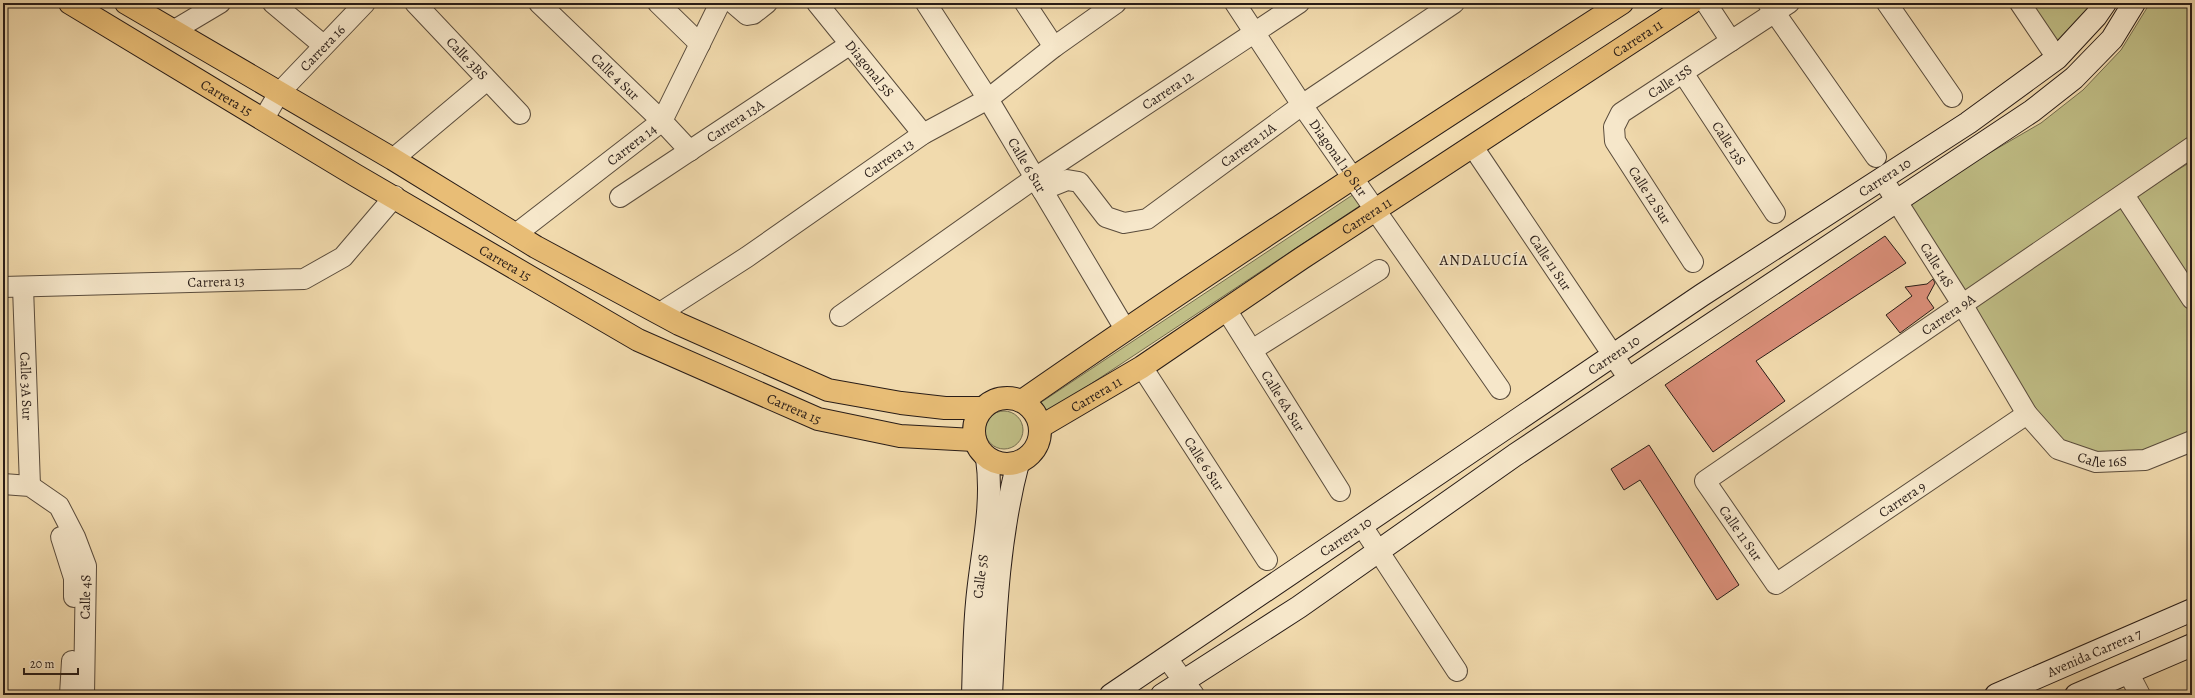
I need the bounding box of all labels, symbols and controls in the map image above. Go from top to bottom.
street label: Carrera 11 [1609,15,1667,62]
street label: Carrera 16 [296,21,350,76]
street label: Calle 3BS [442,33,492,84]
street label: Diagonal 5S [841,36,898,101]
street label: Calle 4 Sur [587,49,644,105]
street label: Calle 15S [1644,60,1696,103]
street label: Carrera 12 [1138,66,1198,115]
street label: Carrera 15 [197,75,256,121]
street label: Carrera 13A [703,95,768,147]
street label: Diagonal 10 Sur [1305,115,1372,201]
street label: Carrera 11A [1217,118,1281,172]
street label: Calle 13S [1707,118,1750,169]
street label: Carrera 14 [603,120,660,170]
street label: Carrera 13 [860,134,918,183]
street label: Calle 6 Sur [1003,134,1051,197]
street label: Carrera 10 [1855,153,1915,201]
street label: Calle 12 Sur [1624,163,1676,229]
street label: Carrera 11 [1338,193,1396,240]
street label: Calle 11 Sur [1524,231,1576,295]
street label: Calle 14S [1915,239,1958,291]
street label: Carrera 15 [476,240,535,286]
district label: ANDALUCÍA [1439,250,1528,270]
street label: Carrera 13 [187,272,245,292]
street label: Carrera 9A [1918,289,1980,340]
street label: Carrera 10 [1584,331,1644,380]
street label: Calle 3A Sur [15,351,37,421]
street label: Calle 6A Sur [1257,367,1310,436]
street label: Carrera 11 [1067,372,1126,417]
street label: Carrera 15 [764,389,824,429]
street label: Calle 6 Sur [1180,433,1229,495]
street label: Calle 16S [2075,447,2127,472]
street label: Carrera 9 [1875,477,1930,522]
street label: Calle 11 Sur [1714,502,1767,565]
street label: Carrera 10 [1316,512,1375,561]
street label: Calle 5S [968,553,993,600]
street label: Calle 4S [76,574,95,620]
street label: Avenida Carrera 7 [2043,624,2145,682]
scale bar [24,650,78,676]
text: 20 m [30,656,54,672]

